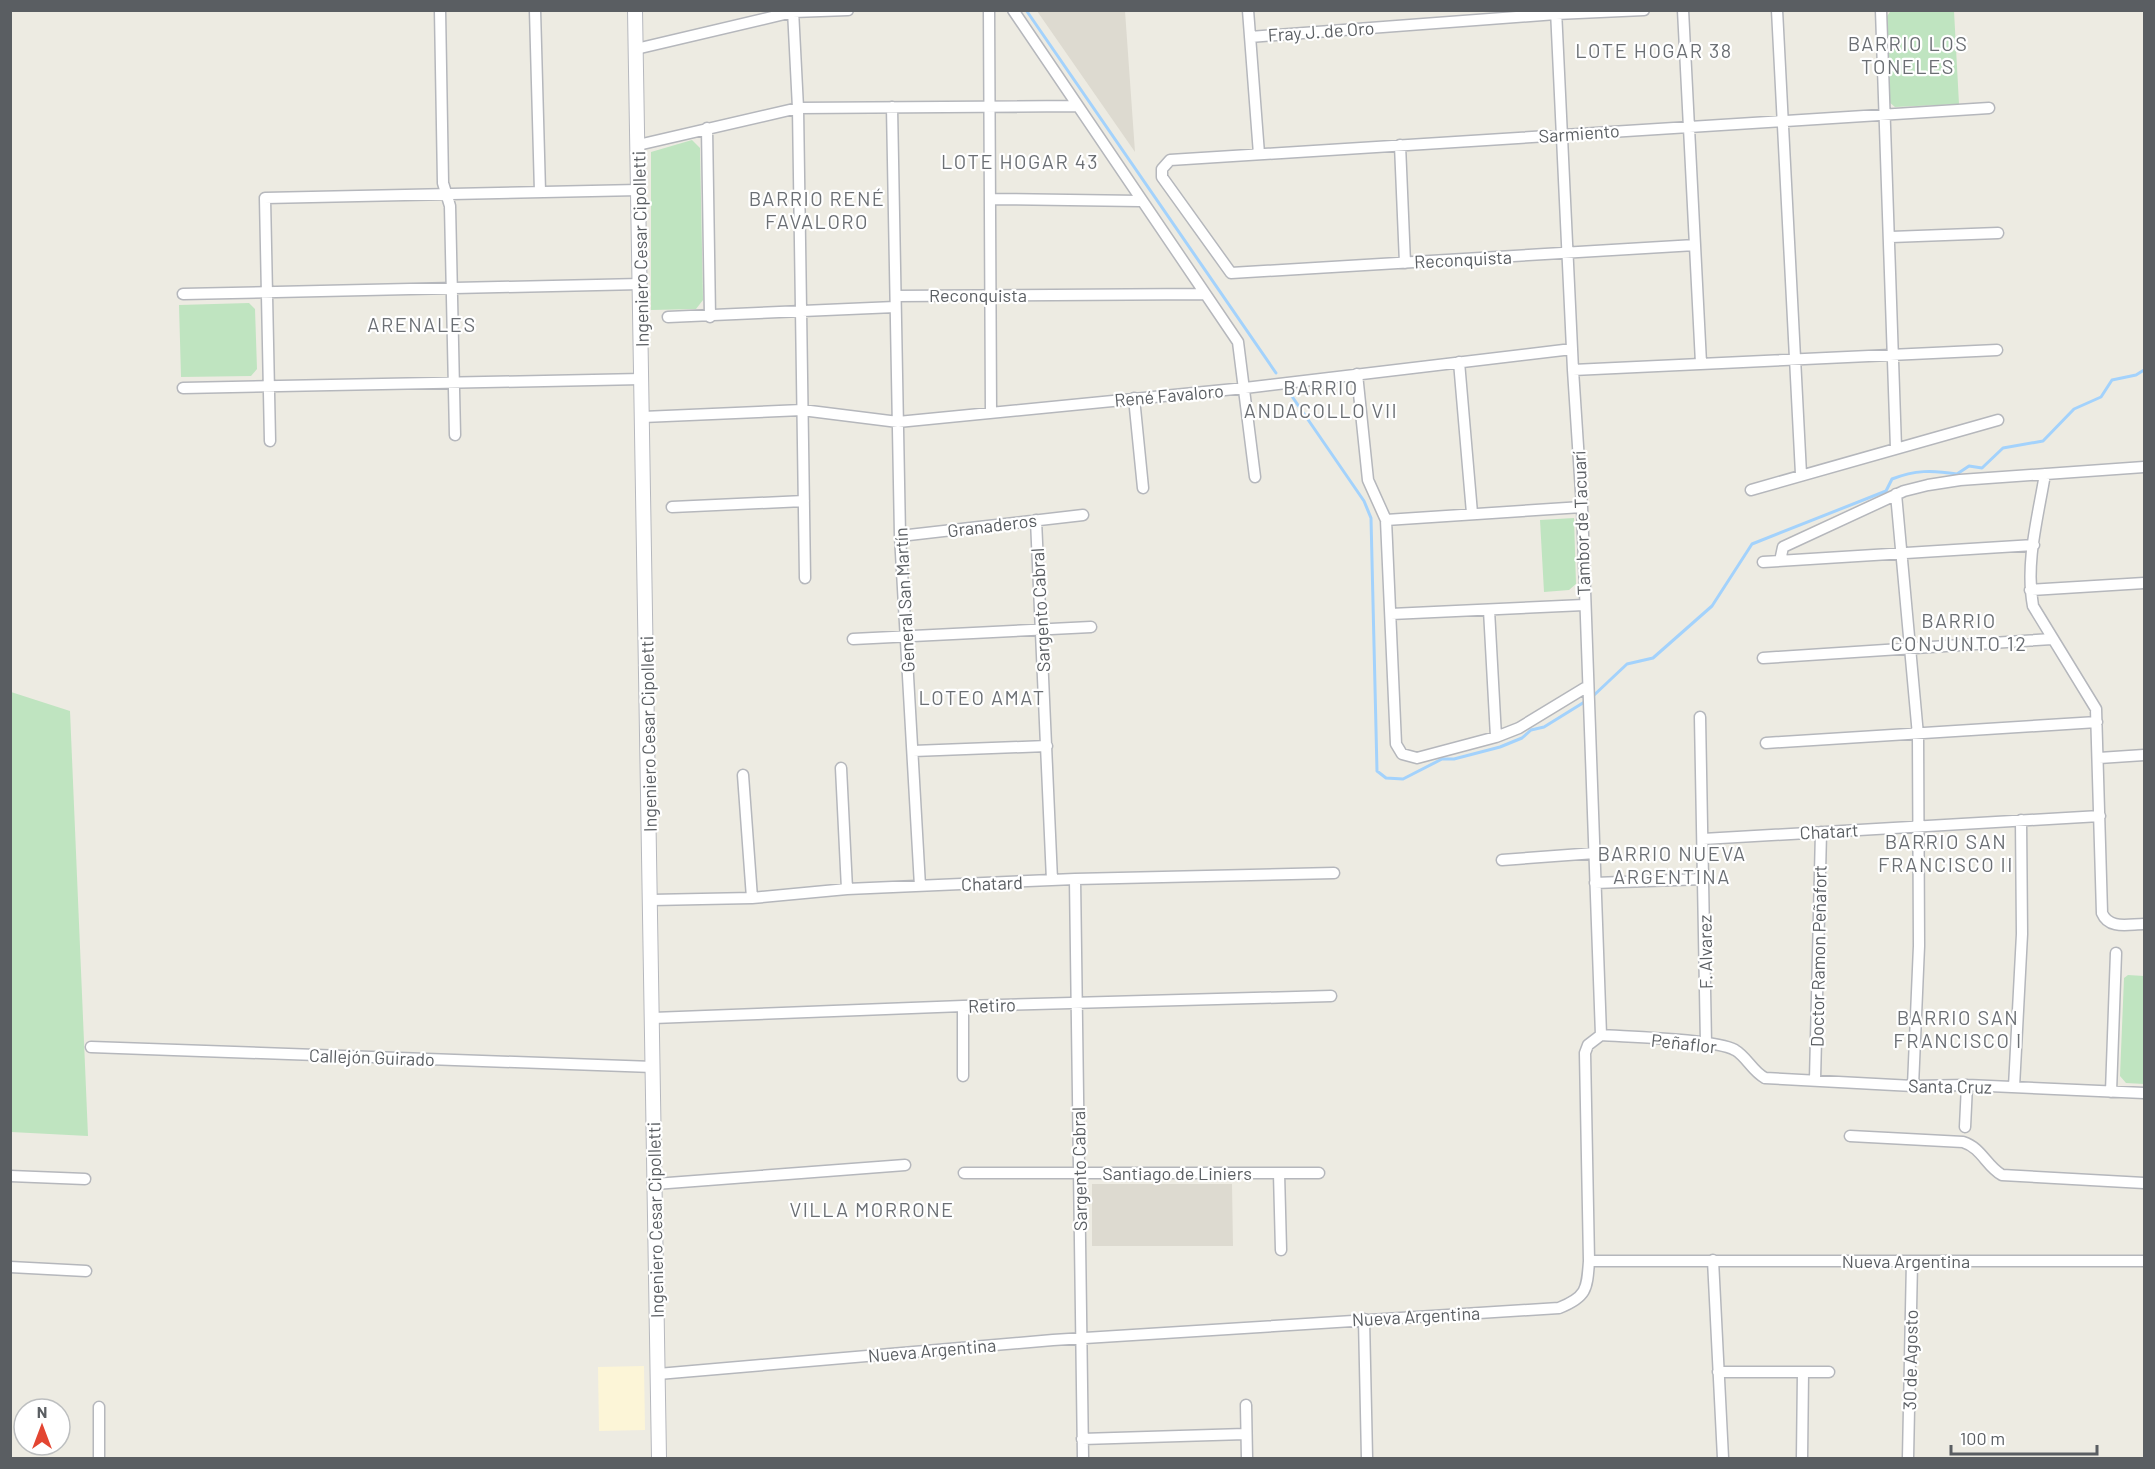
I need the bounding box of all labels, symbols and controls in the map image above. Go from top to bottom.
street label: Fray J. de Oro [1267,16,1375,46]
district label: BARRIO LOS TONELES [1848,31,1968,78]
district label: LOTE HOGAR 38 [1575,38,1733,62]
street label: Sarmiento [1538,119,1620,147]
district label: LOTE HOGAR 43 [941,149,1099,173]
street label: Ingeniero Cesar Cipolletti [627,151,653,347]
district label: BARRIO RENÉ FAVALORO [749,186,885,233]
street label: Reconquista [1414,245,1512,273]
street label: Reconquista [929,284,1027,306]
district label: ARENALES [367,312,477,336]
district label: BARRIO ANDACOLLO VII [1244,375,1398,422]
street label: René Favaloro [1113,379,1225,411]
street label: Tambor de Tacuarí [1567,450,1595,596]
street label: Granaderos [946,509,1038,541]
street label: General San Martín [889,527,919,673]
street label: Sargento Cabral [1026,547,1054,673]
district label: BARRIO CONJUNTO 12 [1890,608,2028,655]
street label: Ingeniero Cesar Cipolletti [635,636,661,832]
district label: LOTEO AMAT [918,685,1046,709]
street label: Chatart [1799,818,1859,844]
district label: BARRIO SAN FRANCISCO II [1878,829,2014,876]
district label: BARRIO NUEVA ARGENTINA [1597,841,1747,888]
street label: Doctor Ramon Peñafort [1805,865,1831,1047]
street label: Chatard [961,871,1023,895]
street label: F. Alvarez [1693,915,1717,989]
street label: Retiro [968,993,1016,1017]
district label: BARRIO SAN FRANCISCO I [1893,1005,2023,1052]
street label: Peñaflor [1650,1029,1718,1057]
street label: Callejón Guirado [309,1044,435,1070]
street label: Santa Cruz [1908,1074,1992,1098]
street label: Sargento Cabral [1067,1107,1091,1231]
street label: Ingeniero Cesar Cipolletti [642,1122,668,1318]
street label: Santiago de Liniers [1102,1162,1252,1184]
district label: VILLA MORRONE [789,1197,955,1221]
street label: Nueva Argentina [1842,1250,1970,1272]
street label: Nueva Argentina [1351,1302,1481,1330]
street label: 30 de Agosto [1898,1309,1922,1411]
street label: Nueva Argentina [867,1333,997,1367]
north arrow [12,1397,72,1457]
text: N [37,1402,47,1421]
scale bar [1951,1418,2096,1456]
text: 100 m [1960,1427,2005,1449]

